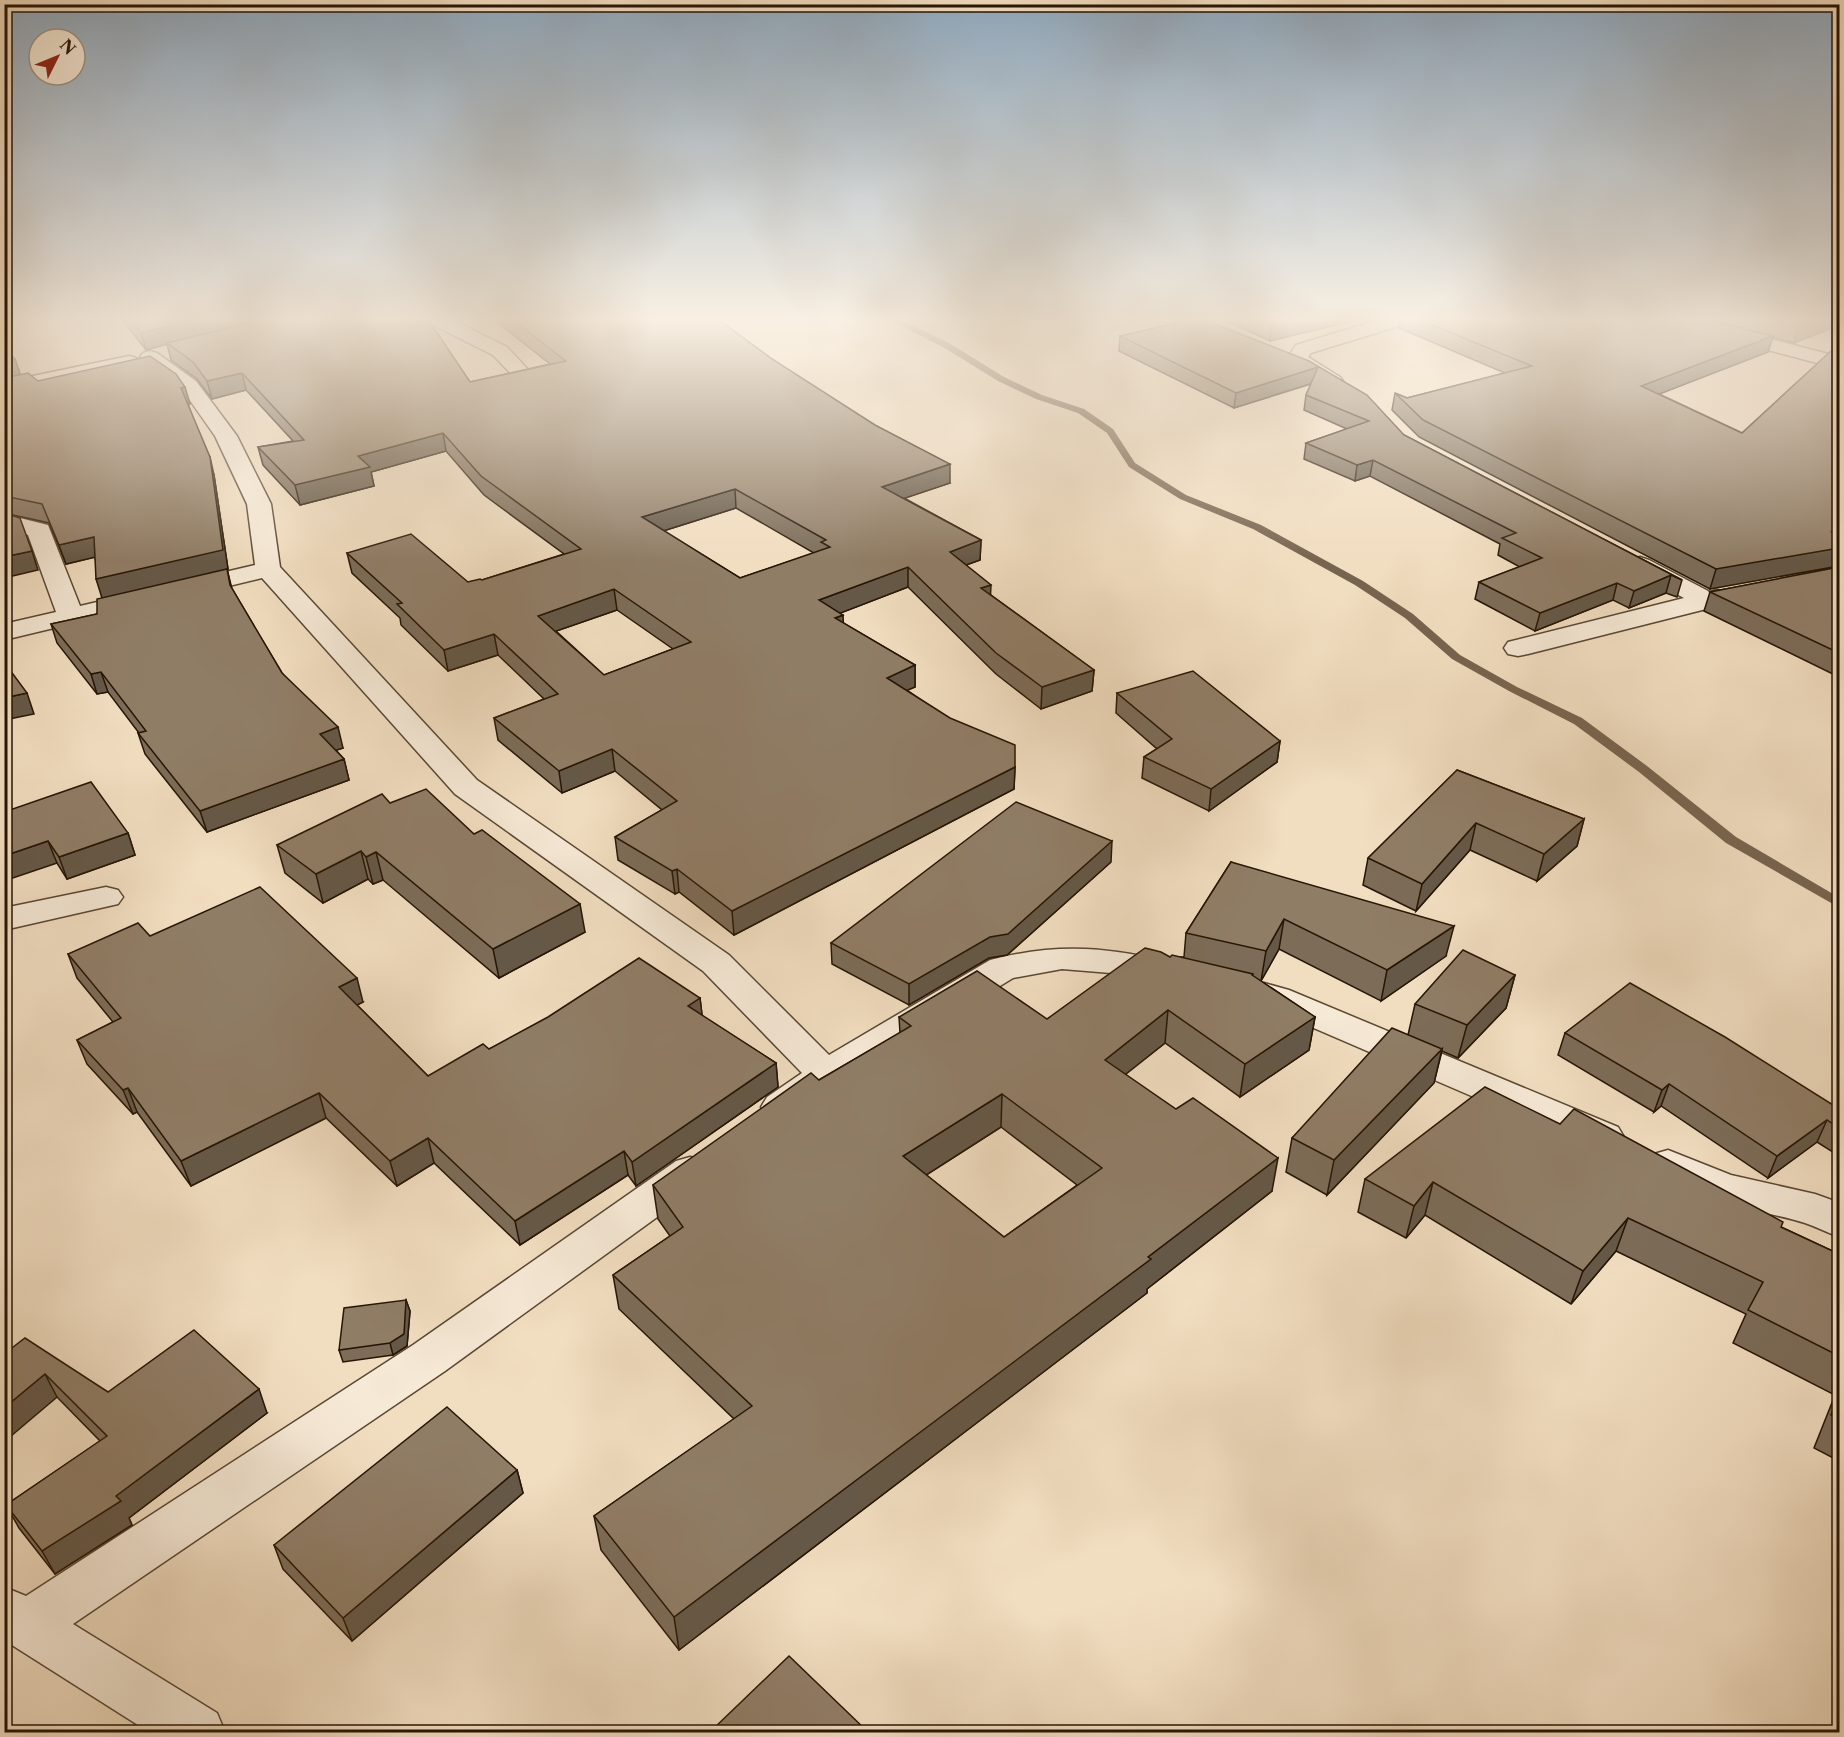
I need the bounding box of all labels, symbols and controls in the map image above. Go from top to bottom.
north arrow [27,27,87,87]
text: N [56,35,80,59]

